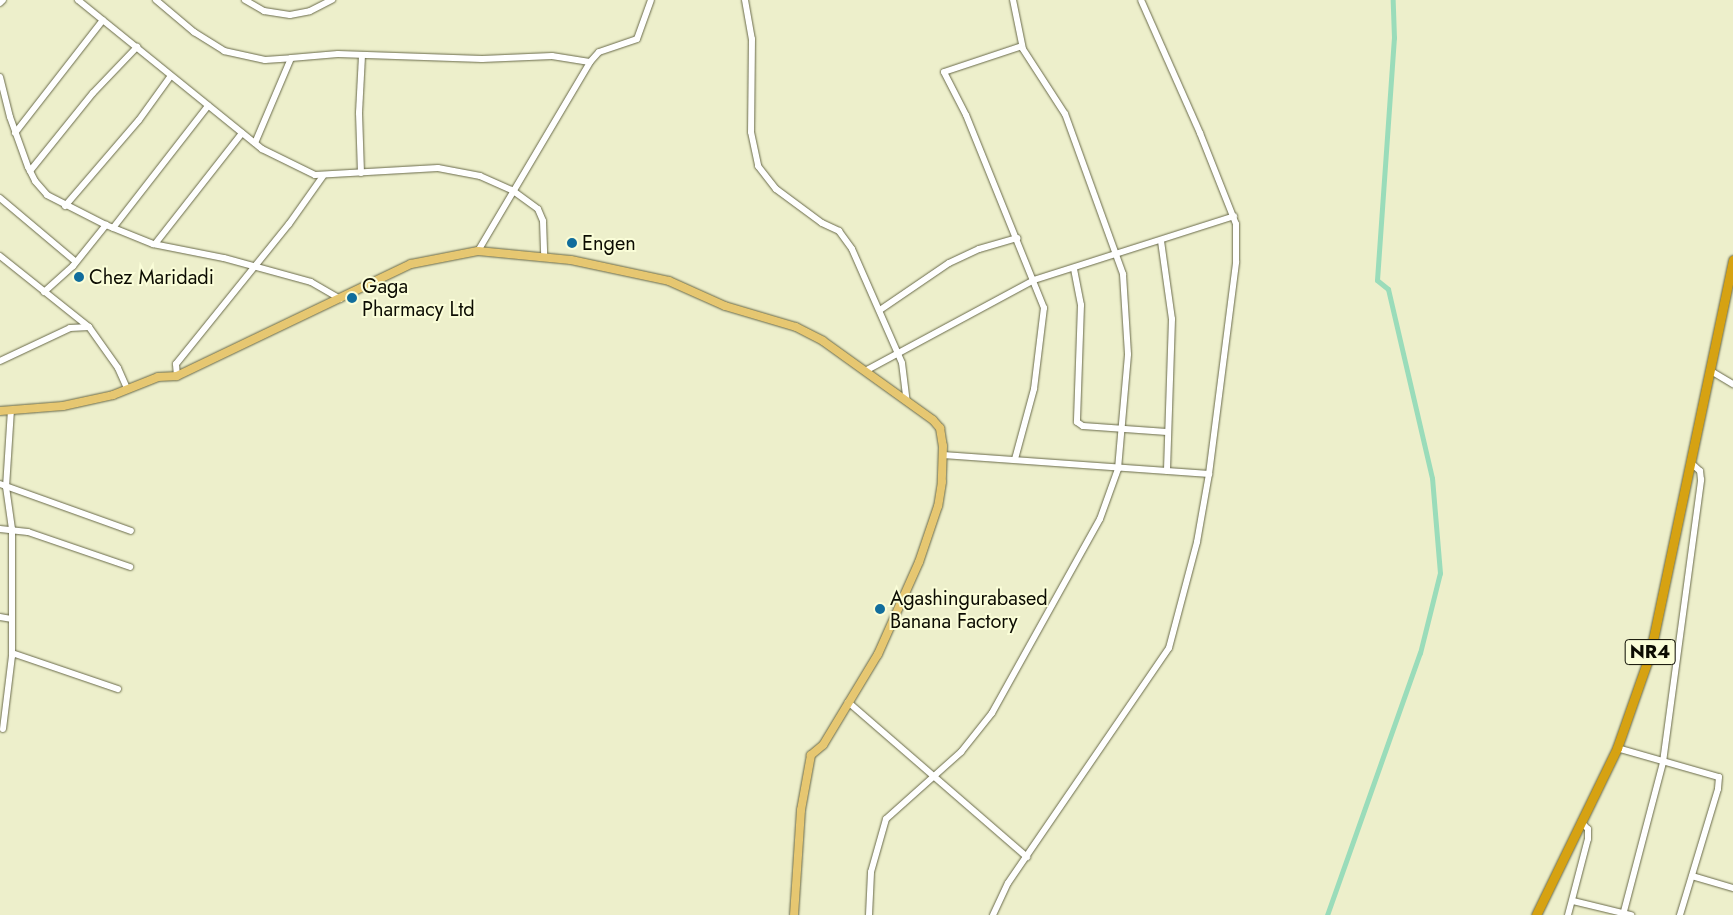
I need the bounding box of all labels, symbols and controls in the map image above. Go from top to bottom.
place label: Engen [582,231,636,255]
marker: Engen [566,237,578,249]
place label: Chez Maridadi [89,265,214,289]
marker: Chez Maridadi [73,271,85,283]
place label: Gaga Pharmacy Ltd [362,274,475,321]
marker: Gaga Pharmacy Ltd [346,292,358,304]
place label: Agashingurabased Banana Factory [890,586,1048,633]
marker: Agashingurabased Banana Factory [874,603,886,615]
road number: NR4 [1624,636,1676,669]

